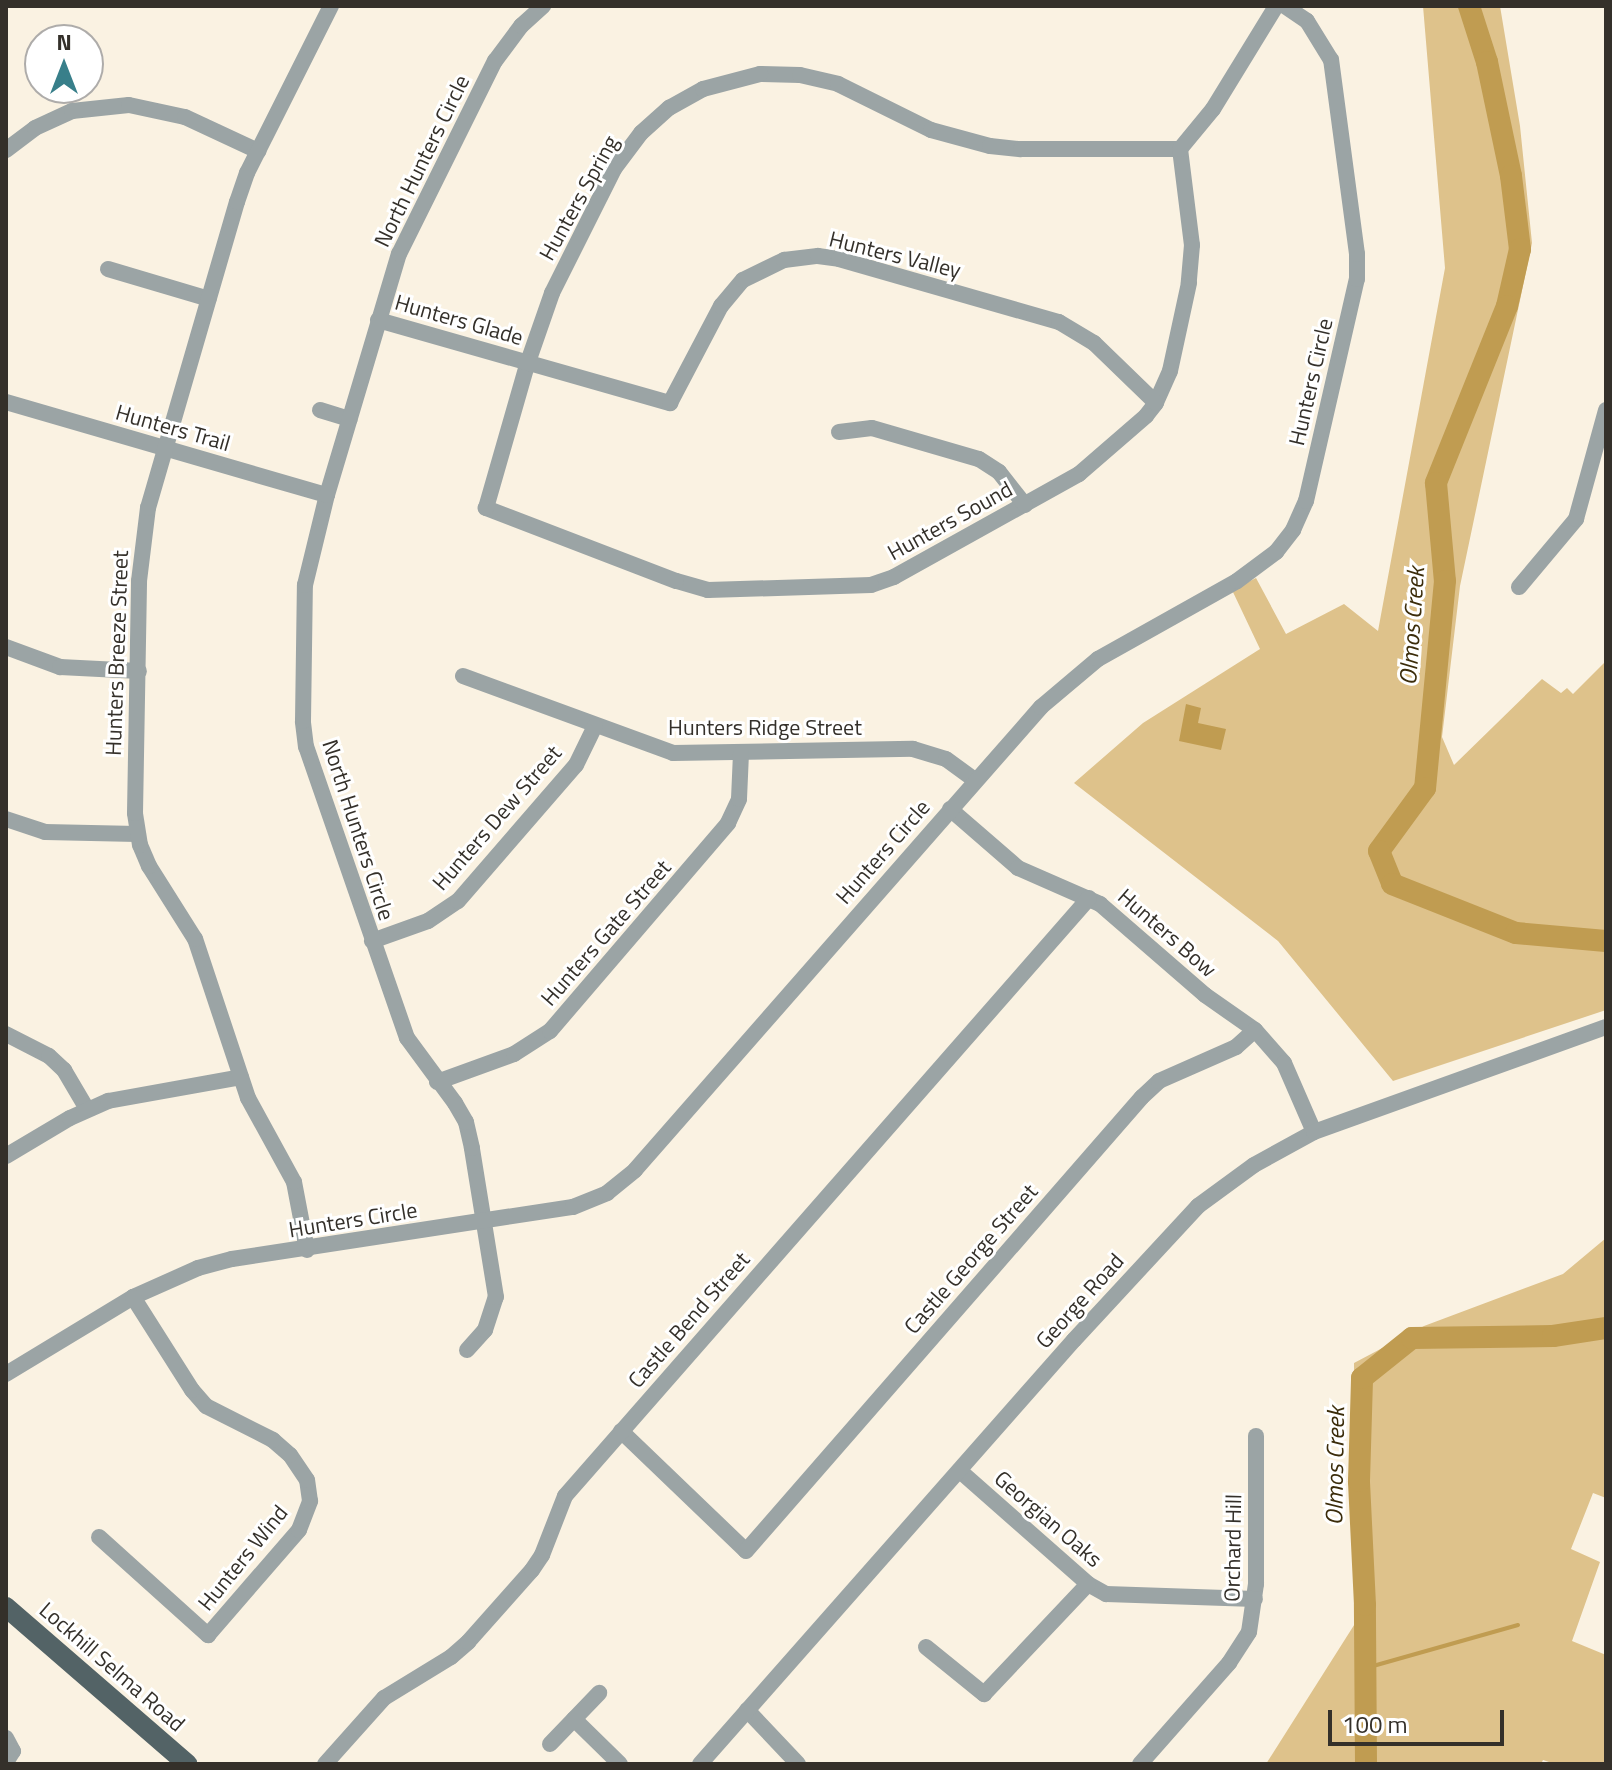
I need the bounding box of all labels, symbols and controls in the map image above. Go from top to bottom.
north arrow [24,24,104,104]
text: N [56,25,72,59]
street label: North Hunters Circle [369,71,475,251]
street label: Hunters Spring [534,131,624,265]
street label: Hunters Valley [826,226,964,284]
street label: Hunters Glade [392,289,526,351]
street label: Hunters Circle [1284,316,1338,448]
street label: Hunters Trail [113,399,233,457]
street label: Hunters Sound [883,476,1017,566]
street label: Hunters Breeze Street [100,550,134,756]
water label: Olmos Creek [1394,566,1430,686]
street label: Hunters Ridge Street [668,715,862,741]
street label: North Hunters Circle [316,736,400,924]
street label: Hunters Dew Street [427,740,567,896]
street label: Hunters Circle [830,794,936,910]
street label: Hunters Gate Street [535,855,677,1011]
street label: Hunters Bow [1112,883,1222,983]
street label: Castle George Street [899,1179,1043,1339]
street label: Hunters Circle [287,1197,419,1243]
street label: Castle Bend Street [623,1247,755,1393]
street label: George Road [1031,1248,1129,1354]
water label: Olmos Creek [1320,1407,1350,1525]
street label: Georgian Oaks [989,1465,1107,1573]
street label: Orchard Hill [1219,1494,1247,1602]
street label: Hunters Wind [193,1500,293,1616]
street label: Lockhill Selma Road [34,1597,190,1737]
scale bar [1332,1694,1508,1744]
text: 100 m [1342,1706,1408,1742]

